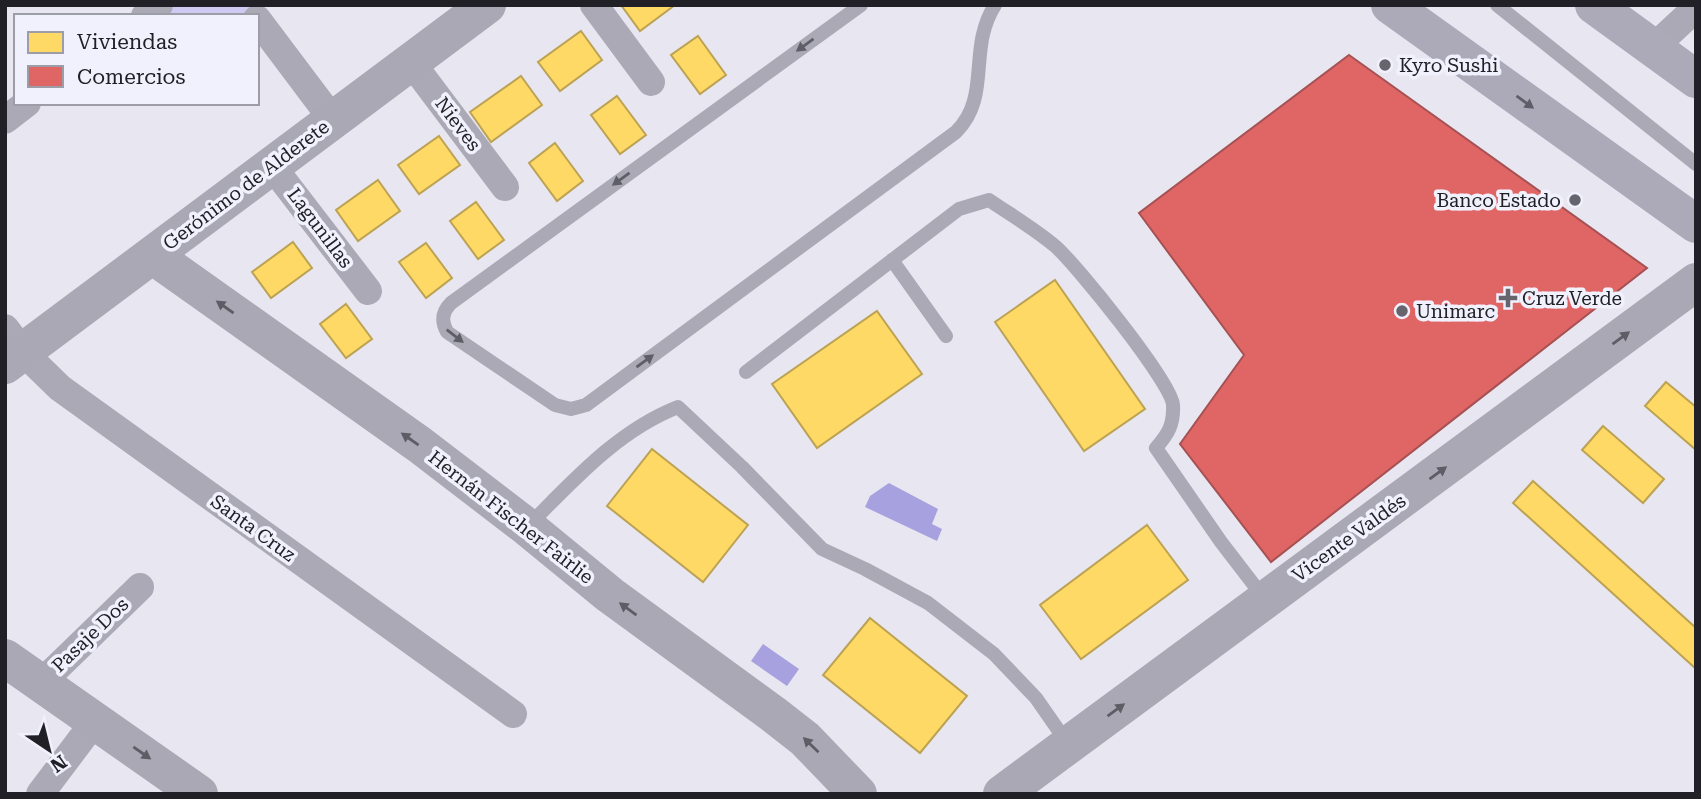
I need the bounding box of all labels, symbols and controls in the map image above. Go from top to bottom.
legend [14,14,259,105]
text: Viviendas [77,30,177,54]
one-way arrow [796,38,814,52]
place label: Kyro Sushi [1399,54,1498,77]
marker: Kyro Sushi [1377,57,1393,73]
text: Comercios [77,65,185,89]
street label: Nieves [430,92,486,156]
one-way arrow [1516,95,1534,109]
street label: Gerónimo de Alderete [158,115,334,255]
one-way arrow [612,172,631,186]
street label: Lagunillas [282,183,358,273]
place label: Banco Estado [1436,189,1561,212]
marker: Banco Estado [1567,192,1583,208]
place label: Cruz Verde [1522,287,1622,310]
marker: Cruz Verde [1500,290,1516,306]
one-way arrow [216,300,234,314]
place label: Unimarc [1416,300,1495,323]
marker: Unimarc [1394,303,1410,319]
one-way arrow [446,329,464,343]
one-way arrow [1611,330,1629,345]
one-way arrow [636,355,654,369]
one-way arrow [401,432,420,446]
street label: Hernán Fischer Fairlie [424,445,598,589]
one-way arrow [1428,466,1447,480]
street label: Vicente Valdés [1288,489,1410,587]
street label: Santa Cruz [206,490,300,566]
street label: Pasaje Dos [47,593,133,677]
one-way arrow [619,602,637,616]
one-way arrow [1107,702,1125,717]
north arrow [14,715,84,785]
one-way arrow [802,736,819,753]
one-way arrow [132,746,151,759]
text: N [46,750,71,777]

